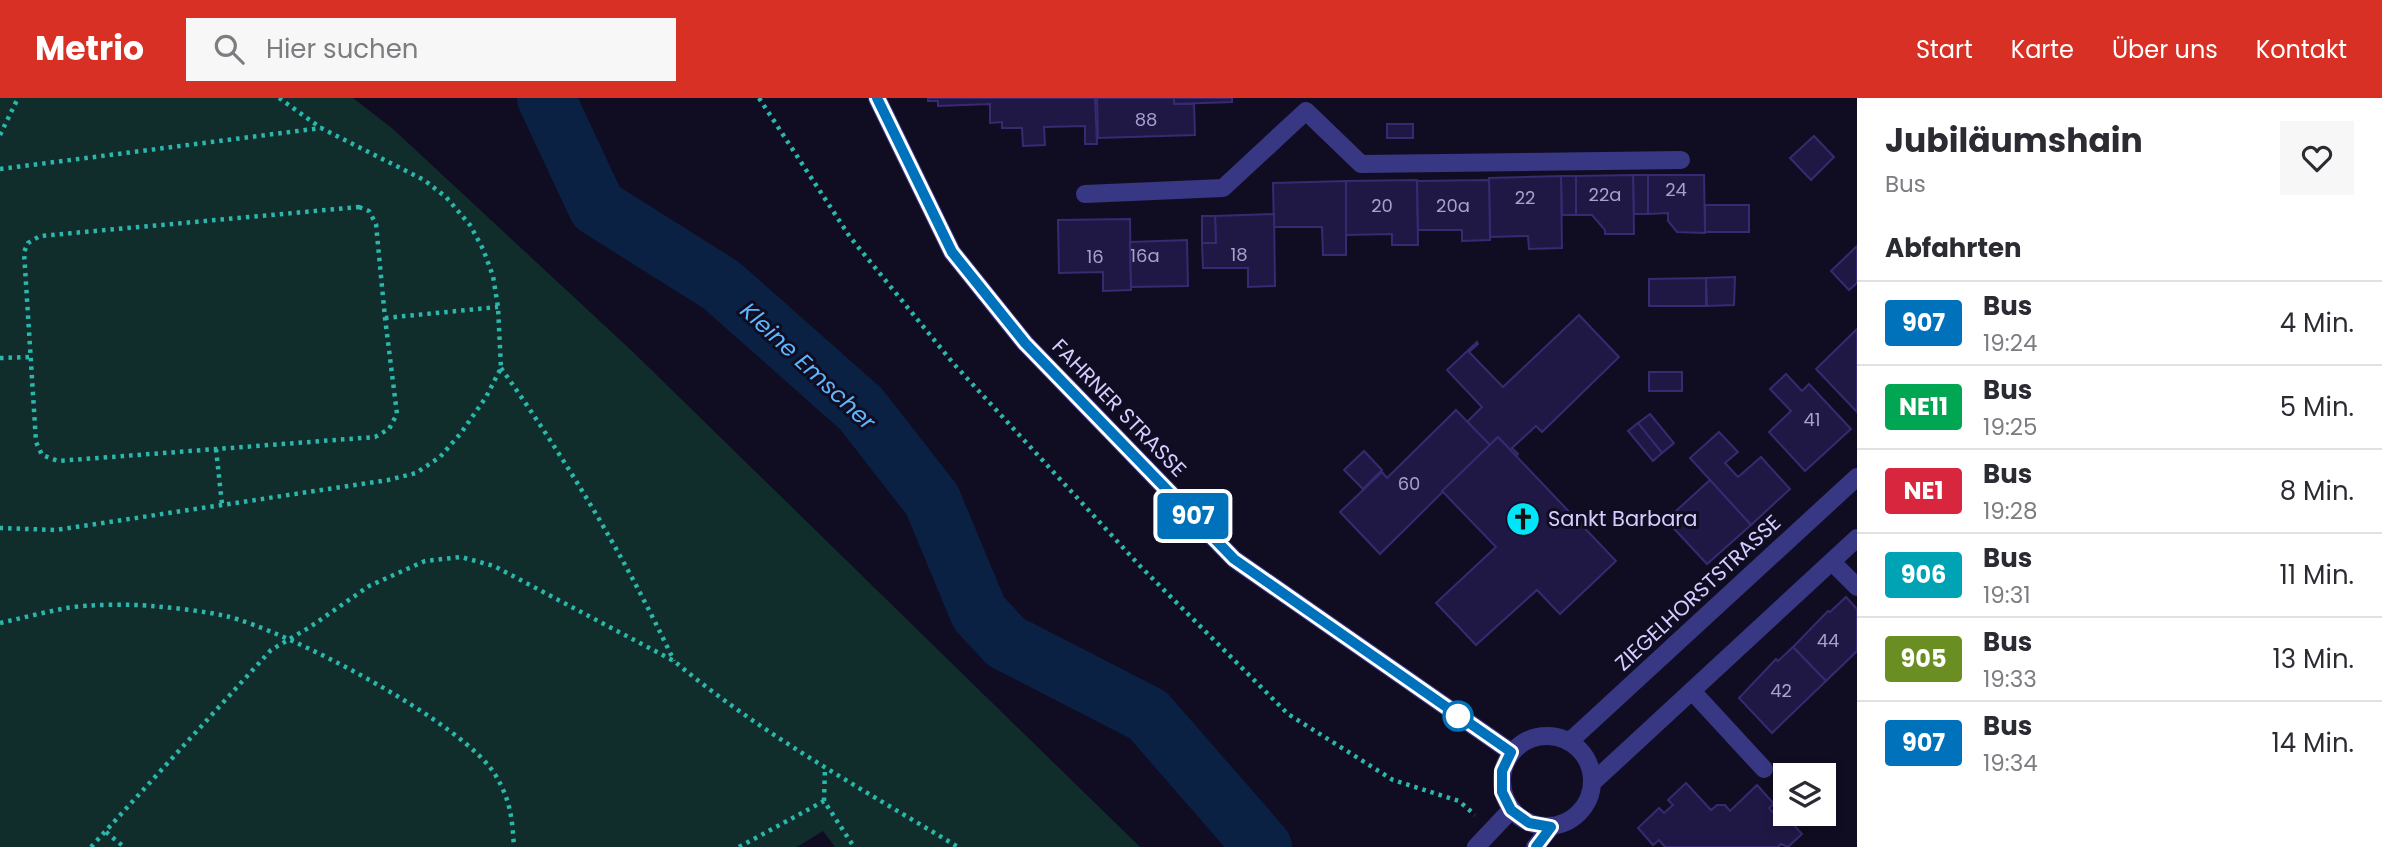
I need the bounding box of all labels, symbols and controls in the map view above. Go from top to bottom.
search box [186,18,676,81]
text: Metrio [35,25,144,72]
icon: search [210,30,248,68]
text: Hier suchen [266,31,418,67]
text: Start [1916,33,1973,66]
text: Karte [2011,33,2074,66]
text: Über uns [2112,33,2218,66]
text: Kontakt [2256,33,2347,66]
house number: 88 [1135,107,1157,132]
text: Jubiläumshain [1885,117,2143,164]
button: heart [2280,121,2354,195]
text: Bus [1885,168,1926,200]
house number: 24 [1665,177,1687,202]
house number: 22a [1589,182,1621,207]
house number: 22 [1515,185,1535,210]
house number: 20 [1371,193,1393,218]
house number: 20a [1436,193,1470,218]
text: Abfahrten [1885,230,2022,266]
house number: 18 [1230,242,1248,267]
house number: 16a [1130,243,1160,268]
house number: 16 [1086,244,1104,269]
text: Bus [1983,288,2032,324]
water label: Kleine Emscher [733,295,884,438]
text: 4 Min. [2280,305,2354,341]
text: 907 [1902,306,1945,339]
text: 19:24 [1983,327,2037,359]
street label: FAHRNER STRASSE [1046,332,1193,483]
text: Bus [1983,372,2032,408]
text: 5 Min. [2280,389,2354,425]
text: NE11 [1899,390,1948,423]
house number: 41 [1803,407,1821,432]
text: 19:25 [1983,411,2038,443]
text: Bus [1983,456,2032,492]
house number: 60 [1398,471,1420,496]
text: 8 Min. [2280,473,2354,509]
text: NE1 [1903,474,1944,507]
line badge: 907 [1153,493,1233,539]
text: 19:28 [1983,495,2038,527]
text: 907 [1171,499,1215,532]
church icon: Sankt Barbara [1504,500,1542,538]
place label: Sankt Barbara [1548,504,1697,533]
street label: ZIEGELHORSTSTRASSE [1608,508,1787,677]
text: Bus [1983,540,2032,576]
text: 11 Min. [2280,557,2354,593]
text: 906 [1901,558,1946,591]
text: 19:31 [1983,579,2031,611]
text: Bus [1983,624,2032,660]
house number: 44 [1817,628,1839,653]
text: 13 Min. [2273,641,2354,677]
text: 905 [1900,642,1947,675]
text: 19:33 [1983,663,2037,695]
house number: 42 [1770,678,1792,703]
unlabelled marker [1443,701,1473,731]
text: Bus [1983,708,2032,744]
text: 14 Min. [2272,725,2354,761]
text: 907 [1902,726,1945,759]
text: 19:34 [1983,747,2038,779]
map controls [1773,763,1836,826]
button: layers [1773,763,1836,826]

